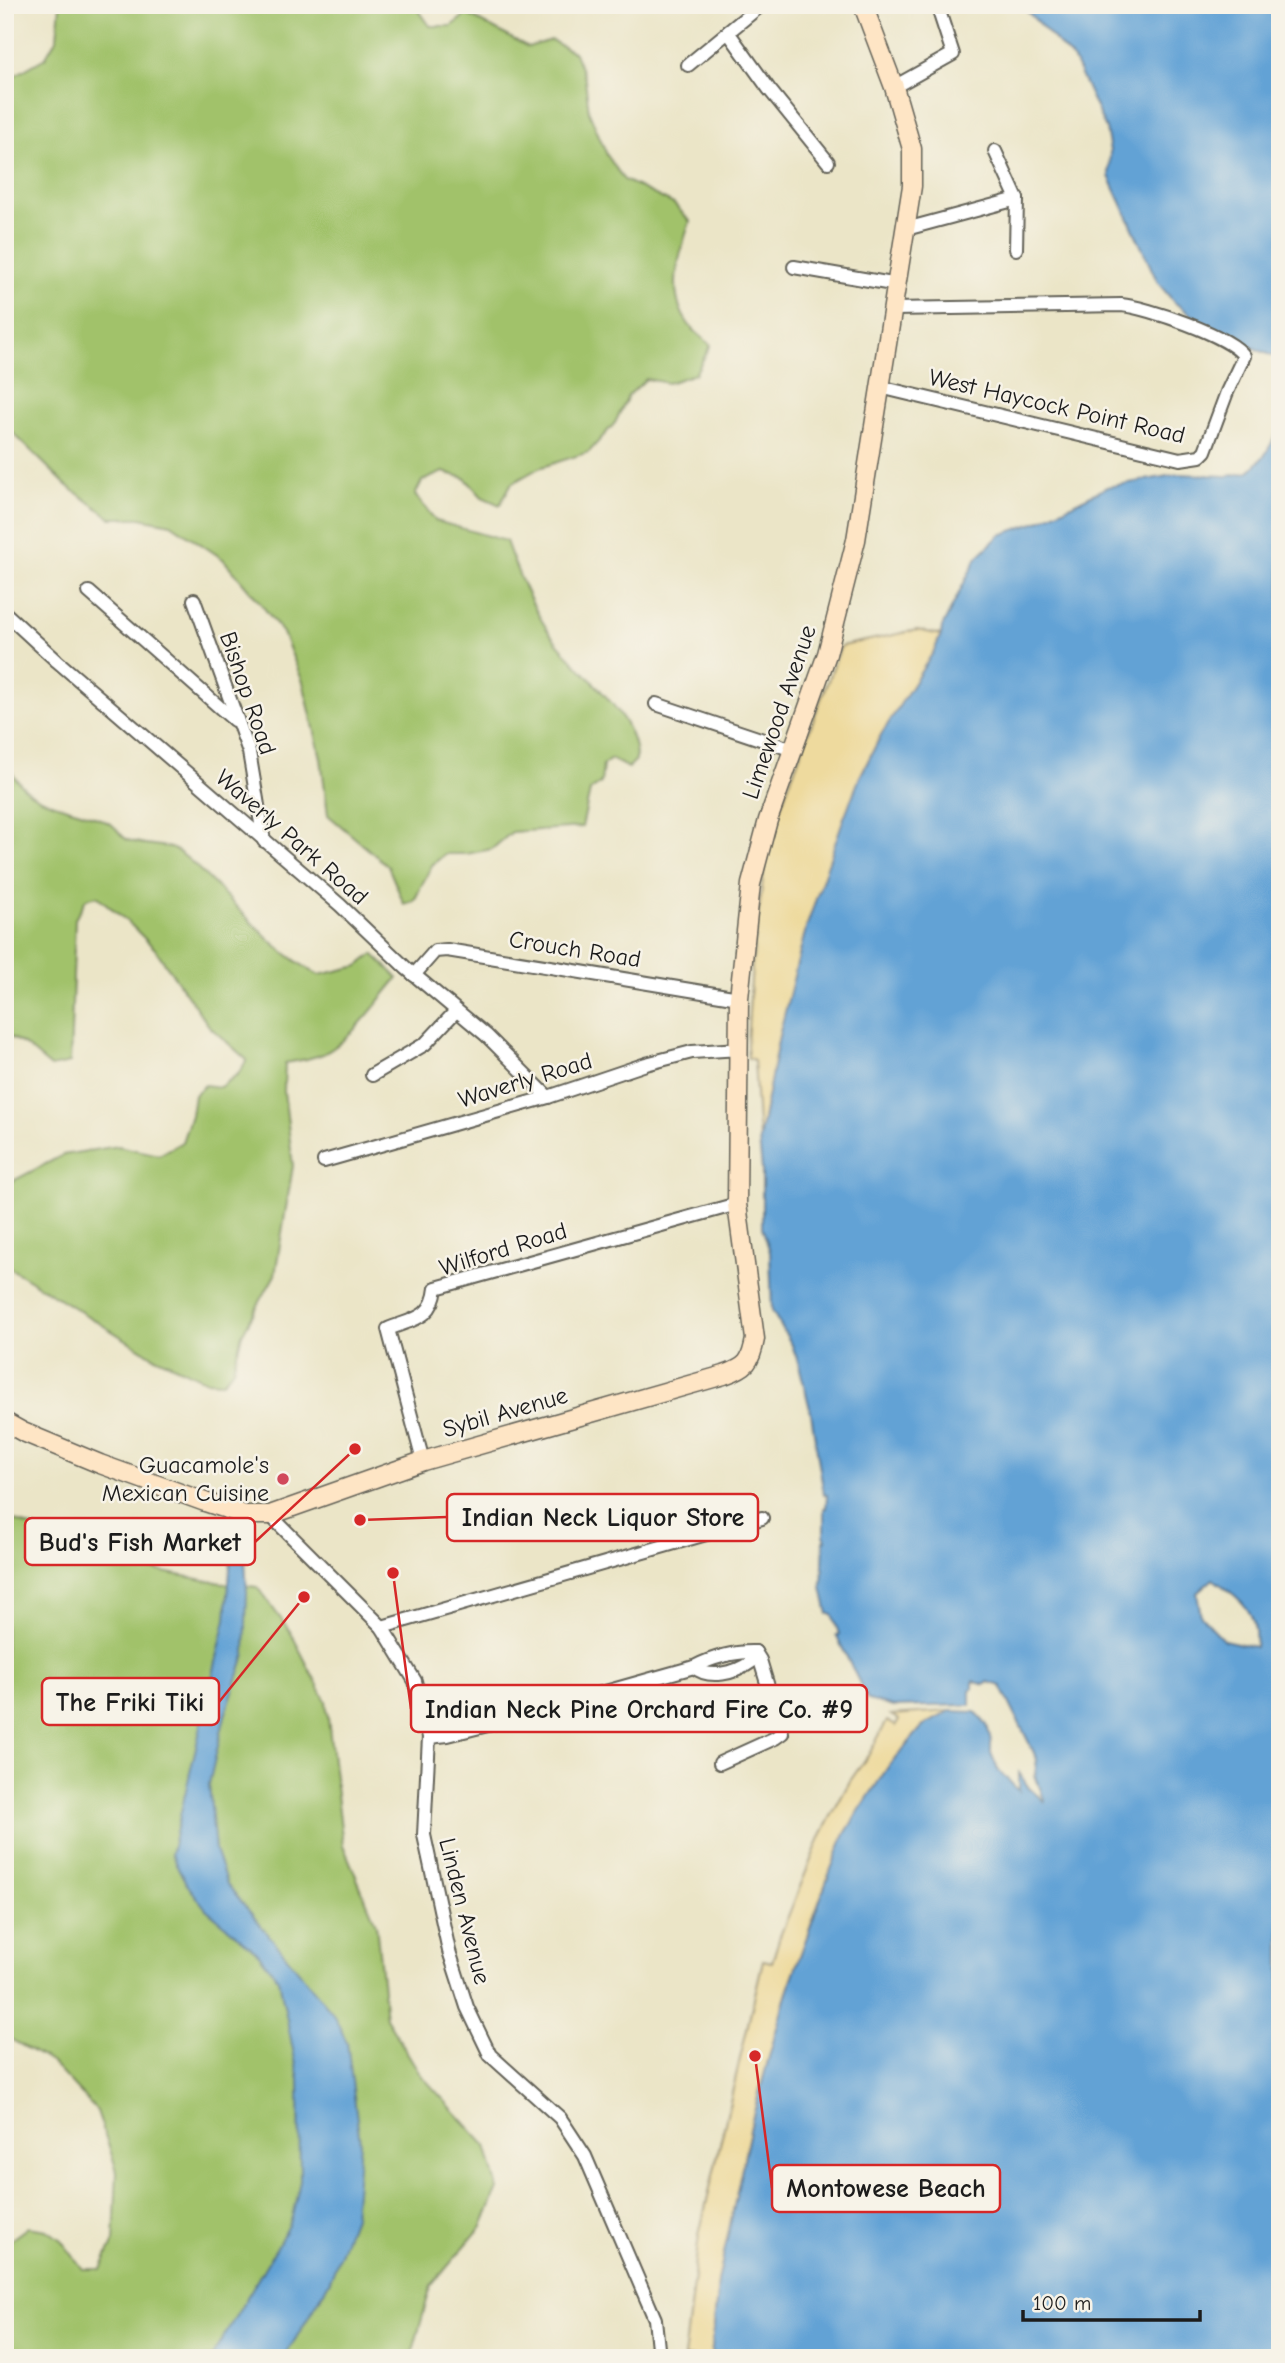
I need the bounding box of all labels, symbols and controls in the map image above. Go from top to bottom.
street label: West Haycock Point Road [926,363,1188,449]
street label: Limewood Avenue [736,621,822,803]
street label: Bishop Road [214,628,282,758]
street label: Waverly Park Road [210,763,374,911]
street label: Crouch Road [507,925,643,973]
street label: Waverly Road [455,1046,595,1114]
street label: Wilford Road [436,1216,570,1282]
street label: Sybil Avenue [439,1381,571,1443]
place label: Guacamole's Mexican Cuisine [102,1451,269,1507]
marker: Guacamole's Mexican Cuisine [275,1471,291,1487]
callout: Indian Neck Liquor Store [447,1494,758,1541]
text: Indian Neck Liquor Store [462,1503,745,1533]
callout: Bud's Fish Market [25,1518,255,1565]
text: Bud's Fish Market [39,1528,242,1558]
callout: The Friki Tiki [42,1678,219,1725]
callout: Indian Neck Pine Orchard Fire Co. #9 [411,1685,867,1732]
text: The Friki Tiki [56,1688,204,1718]
text: Indian Neck Pine Orchard Fire Co. #9 [425,1695,853,1725]
street label: Linden Avenue [433,1835,497,1987]
callout: Montowese Beach [772,2165,1000,2212]
text: Montowese Beach [786,2174,986,2204]
scale bar [1023,2279,1199,2323]
text: 100 m [1033,2291,1091,2315]

